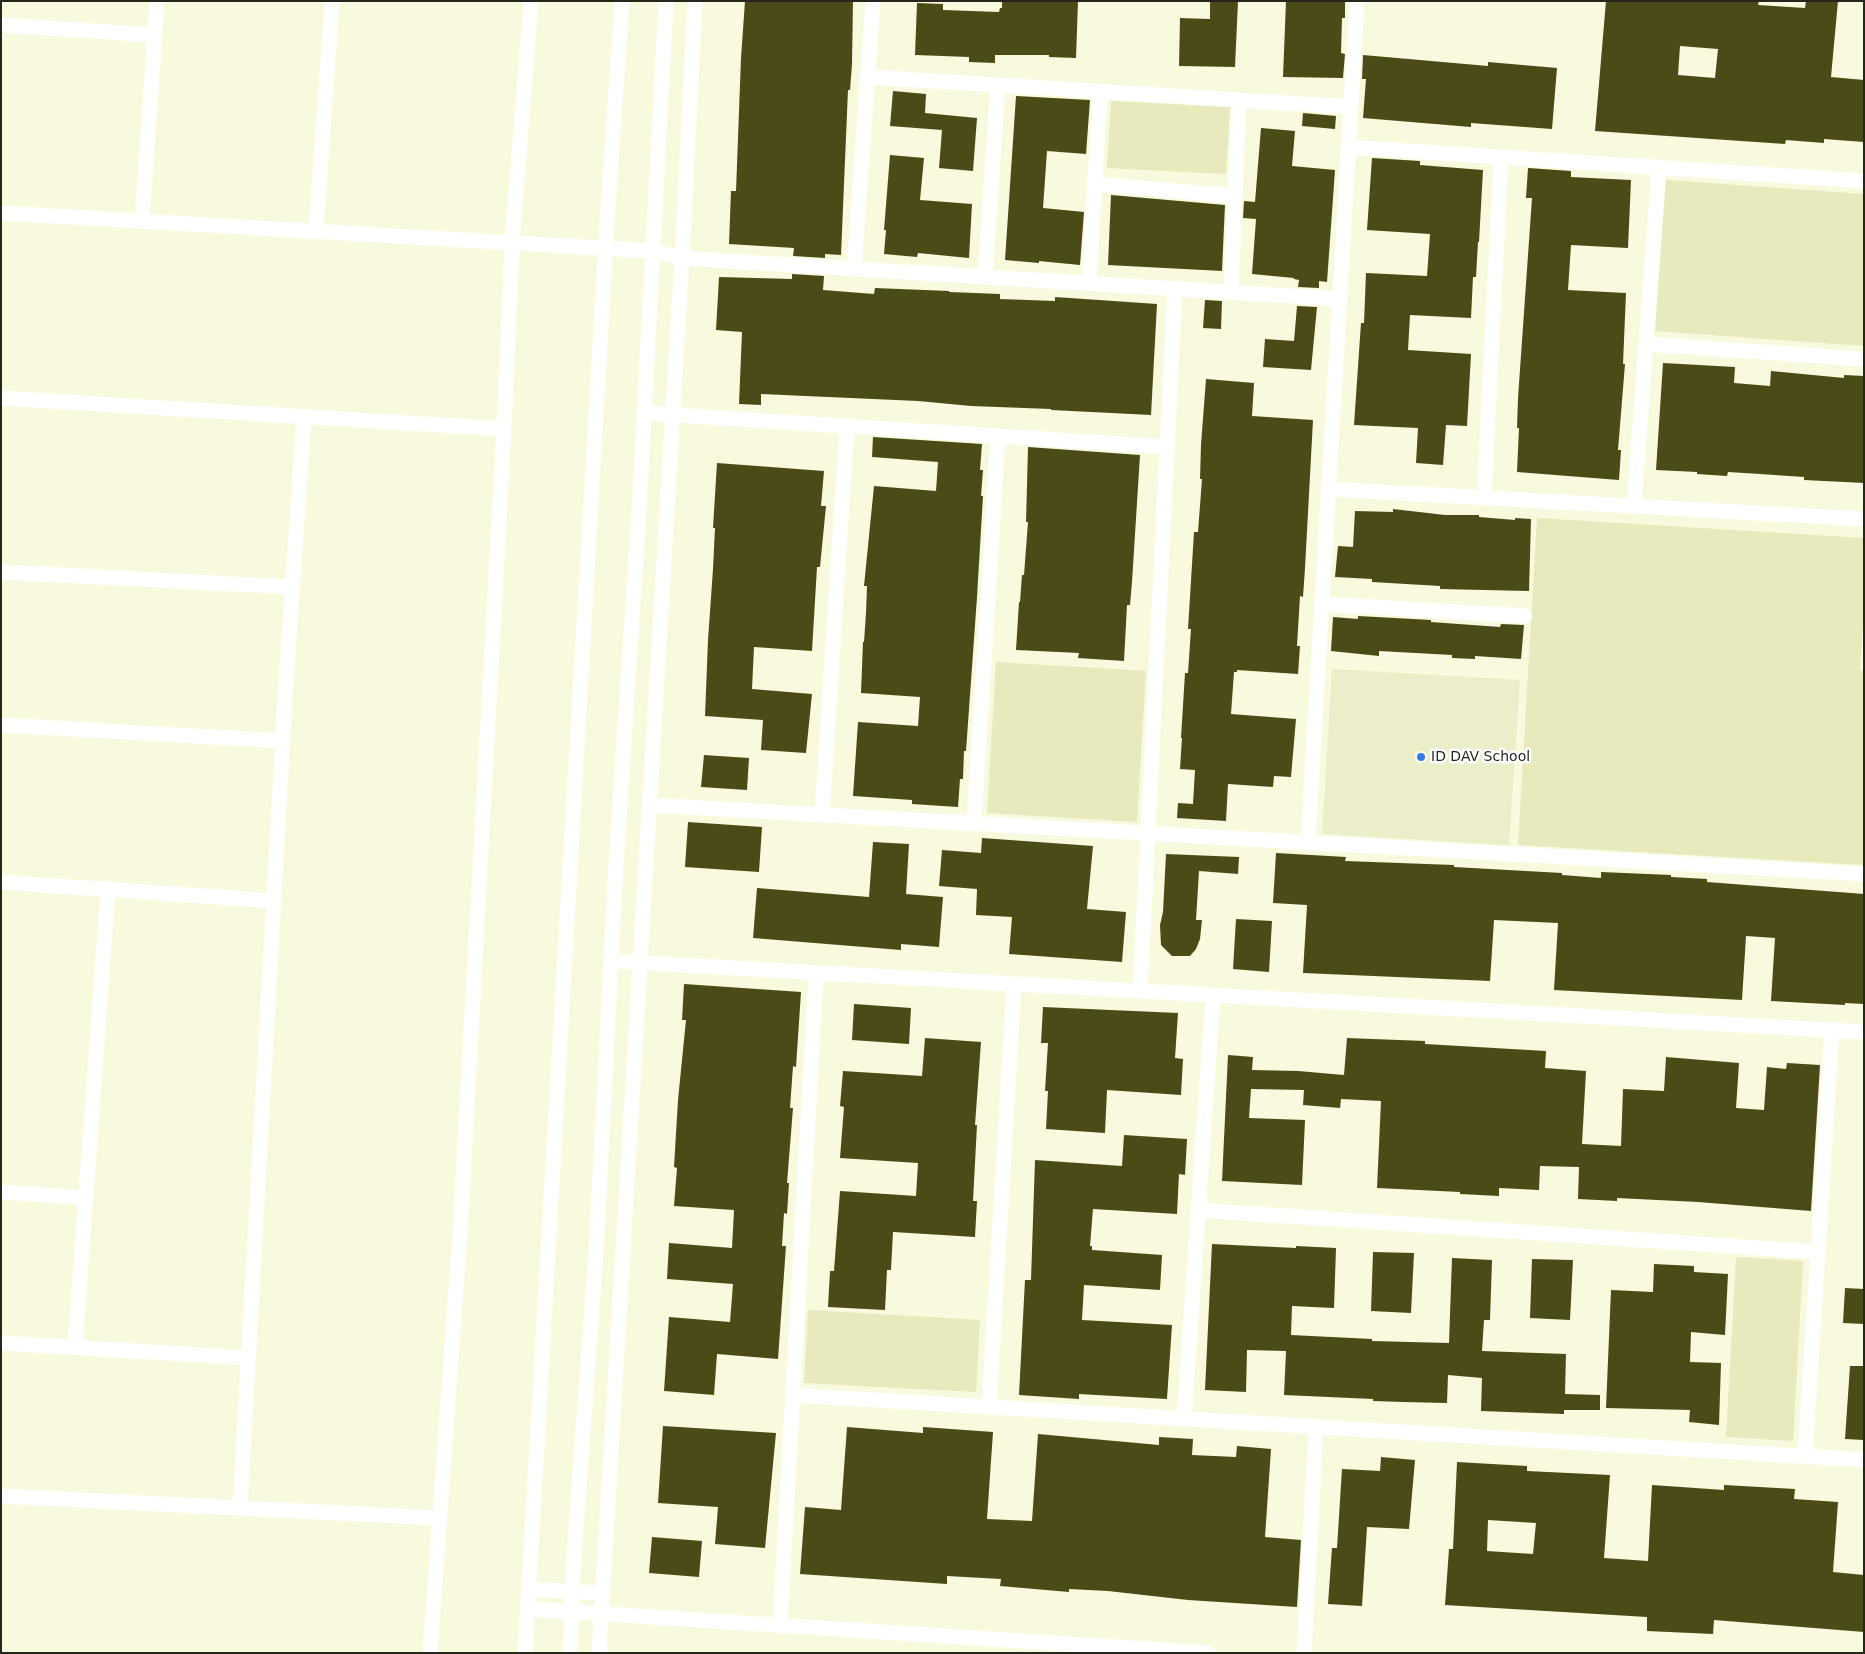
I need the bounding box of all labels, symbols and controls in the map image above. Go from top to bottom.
place label: ID DAV School [1431,749,1530,765]
marker: ID DAV School [1415,751,1427,763]

